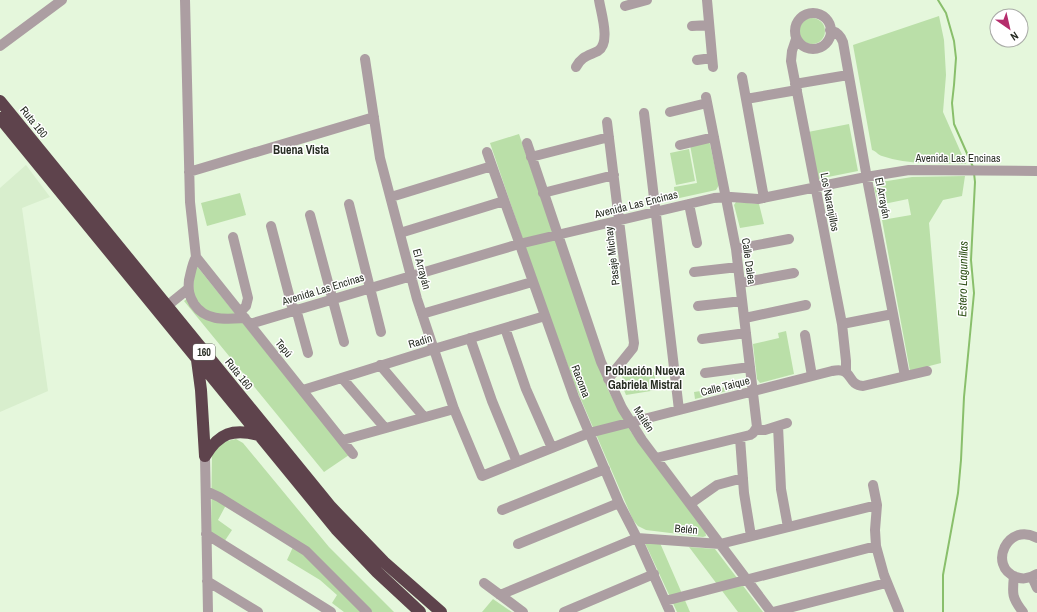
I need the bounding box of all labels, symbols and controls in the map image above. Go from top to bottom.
north arrow [989,8,1029,48]
text: N [1008,29,1021,44]
street label: Ruta 160 [17,103,51,141]
district label: Buena Vista [273,142,330,158]
street label: Avenida Las Encinas [914,151,1001,165]
street label: Los Naranjillos [817,171,843,233]
street label: El Arrayán [872,176,894,220]
street label: Avenida Las Encinas [592,187,679,221]
street label: Pasaje Michay [601,225,623,286]
street label: Calle Dalea [739,237,759,285]
water label: Estero Lagunillas [954,241,972,317]
street label: El Arrayán [410,247,434,291]
street label: Avenida Las Encinas [279,270,366,308]
street label: Radín [406,331,434,351]
street label: Tepú [272,336,296,360]
road number: 160 [193,344,215,360]
street label: Ruta 160 [222,355,256,393]
street label: Racoma [568,363,594,399]
district label: Población Nueva Gabriela Mistral [605,363,685,393]
street label: Calle Taique [699,373,751,399]
street label: Maitén [631,404,657,434]
street label: Belén [674,521,698,537]

